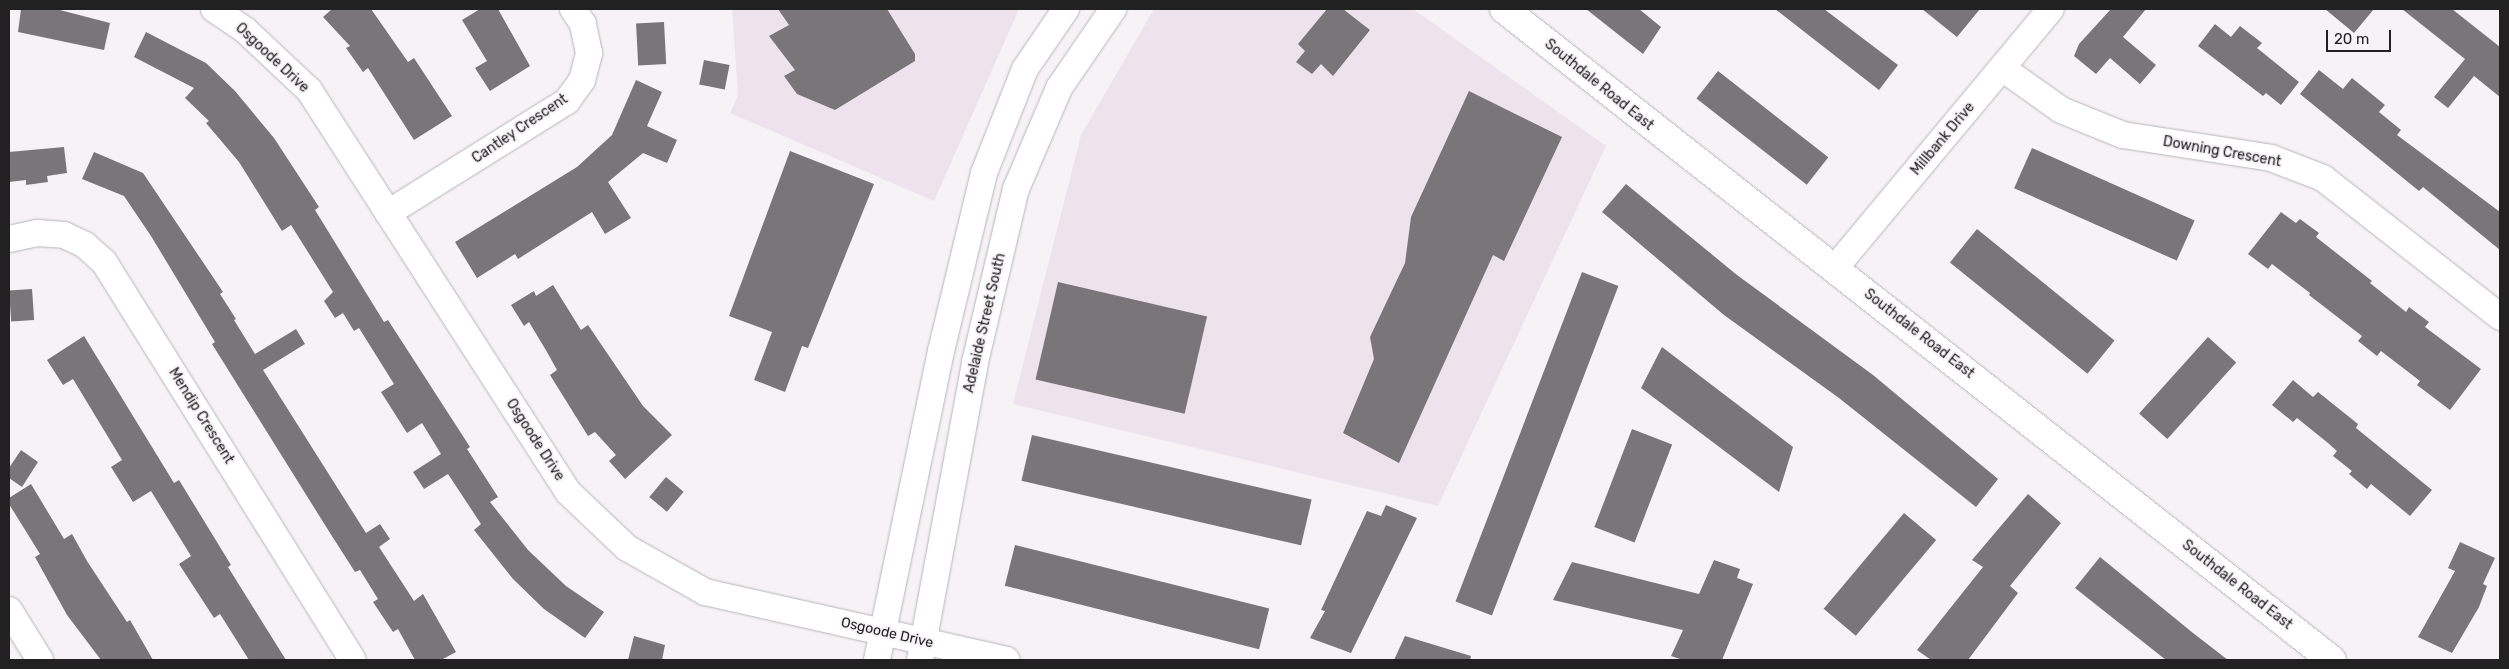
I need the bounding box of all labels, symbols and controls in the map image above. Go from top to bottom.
street label: Osgoode Drive [232,20,312,96]
scale bar [2329,20,2394,52]
text: 20 m [2334,30,2369,48]
street label: Southdale Road East [1541,36,1657,134]
street label: Cantley Crescent [469,91,571,167]
street label: Millbank Drive [1908,99,1978,179]
street label: Downing Crescent [2162,133,2282,171]
street label: Adelaide Street South [961,252,1009,394]
street label: Southdale Road East [1861,286,1977,382]
street label: Mendip Crescent [165,365,237,467]
street label: Osgoode Drive [502,396,568,484]
street label: Southdale Road East [2179,537,2295,633]
street label: Osgoode Drive [839,614,935,652]

